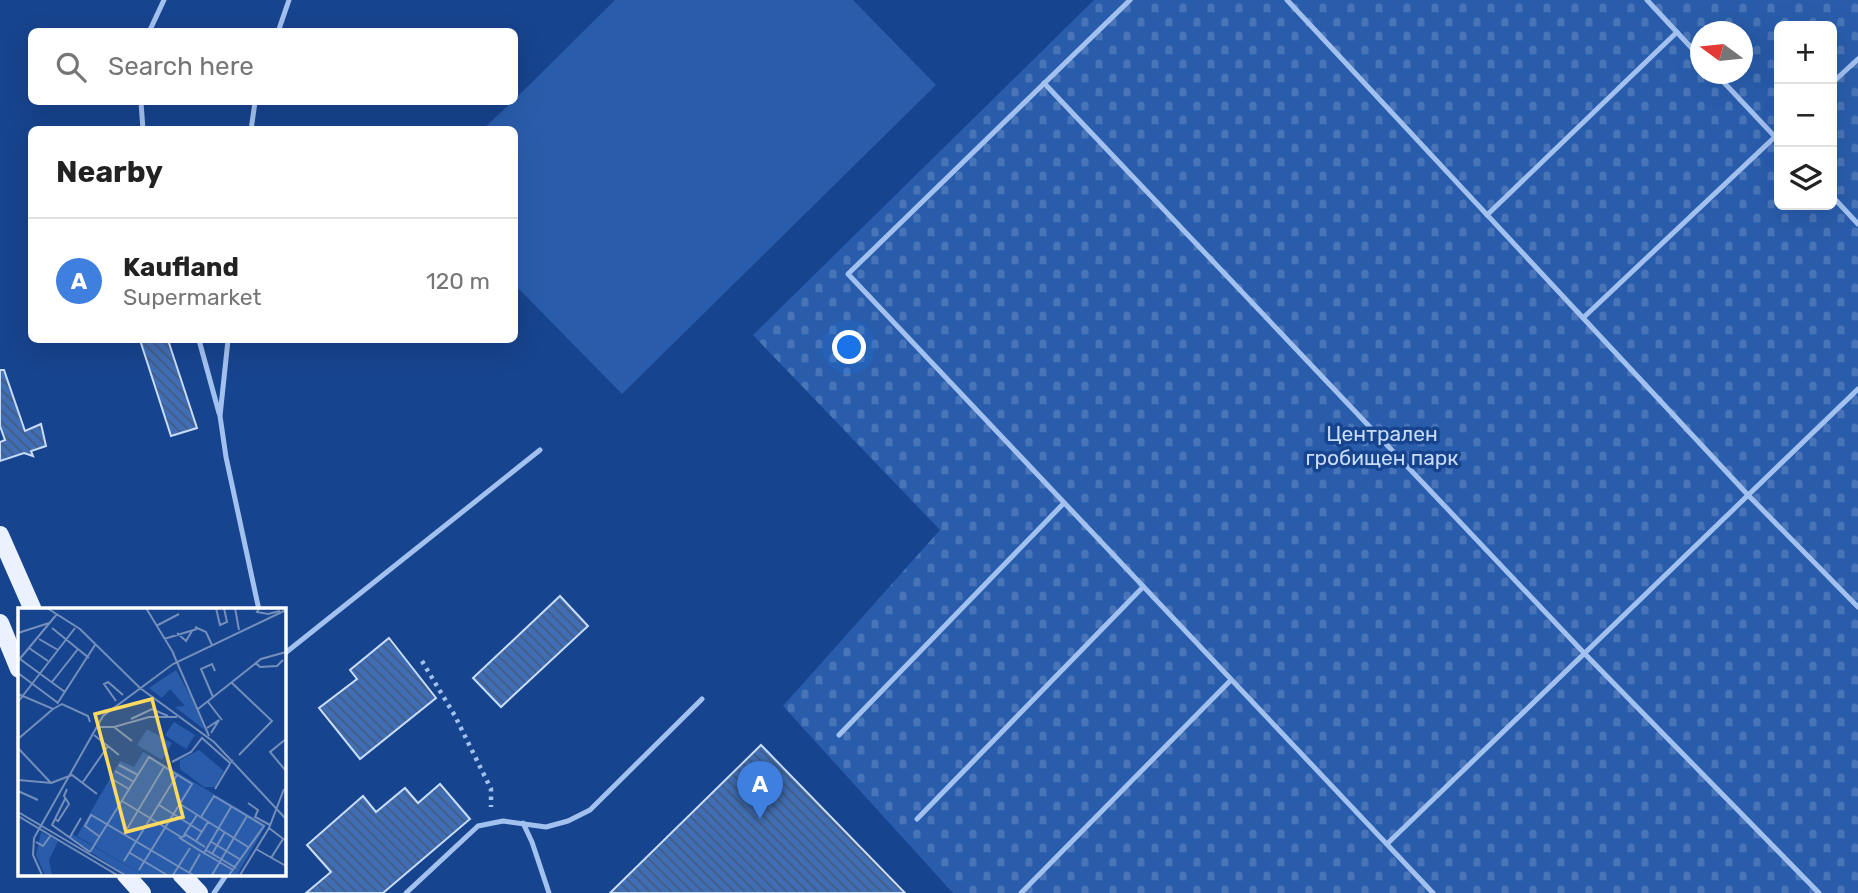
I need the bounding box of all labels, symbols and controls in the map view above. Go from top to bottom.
north arrow [1690,21,1753,84]
map controls [1774,21,1837,210]
button: + [1774,21,1837,84]
search box [28,28,518,105]
icon: search [52,48,90,86]
text: Search here [108,51,254,82]
button: − [1774,84,1837,147]
button: layers [1774,147,1837,210]
text: Nearby [56,154,163,190]
text: Kaufland [123,252,239,283]
text: A [71,267,87,295]
text: 120 m [426,267,490,295]
text: Supermarket [123,283,261,311]
your location [832,330,866,364]
park label: Централен гробищен парк [1305,421,1459,470]
inset map [18,608,285,876]
pin: A [737,761,783,819]

